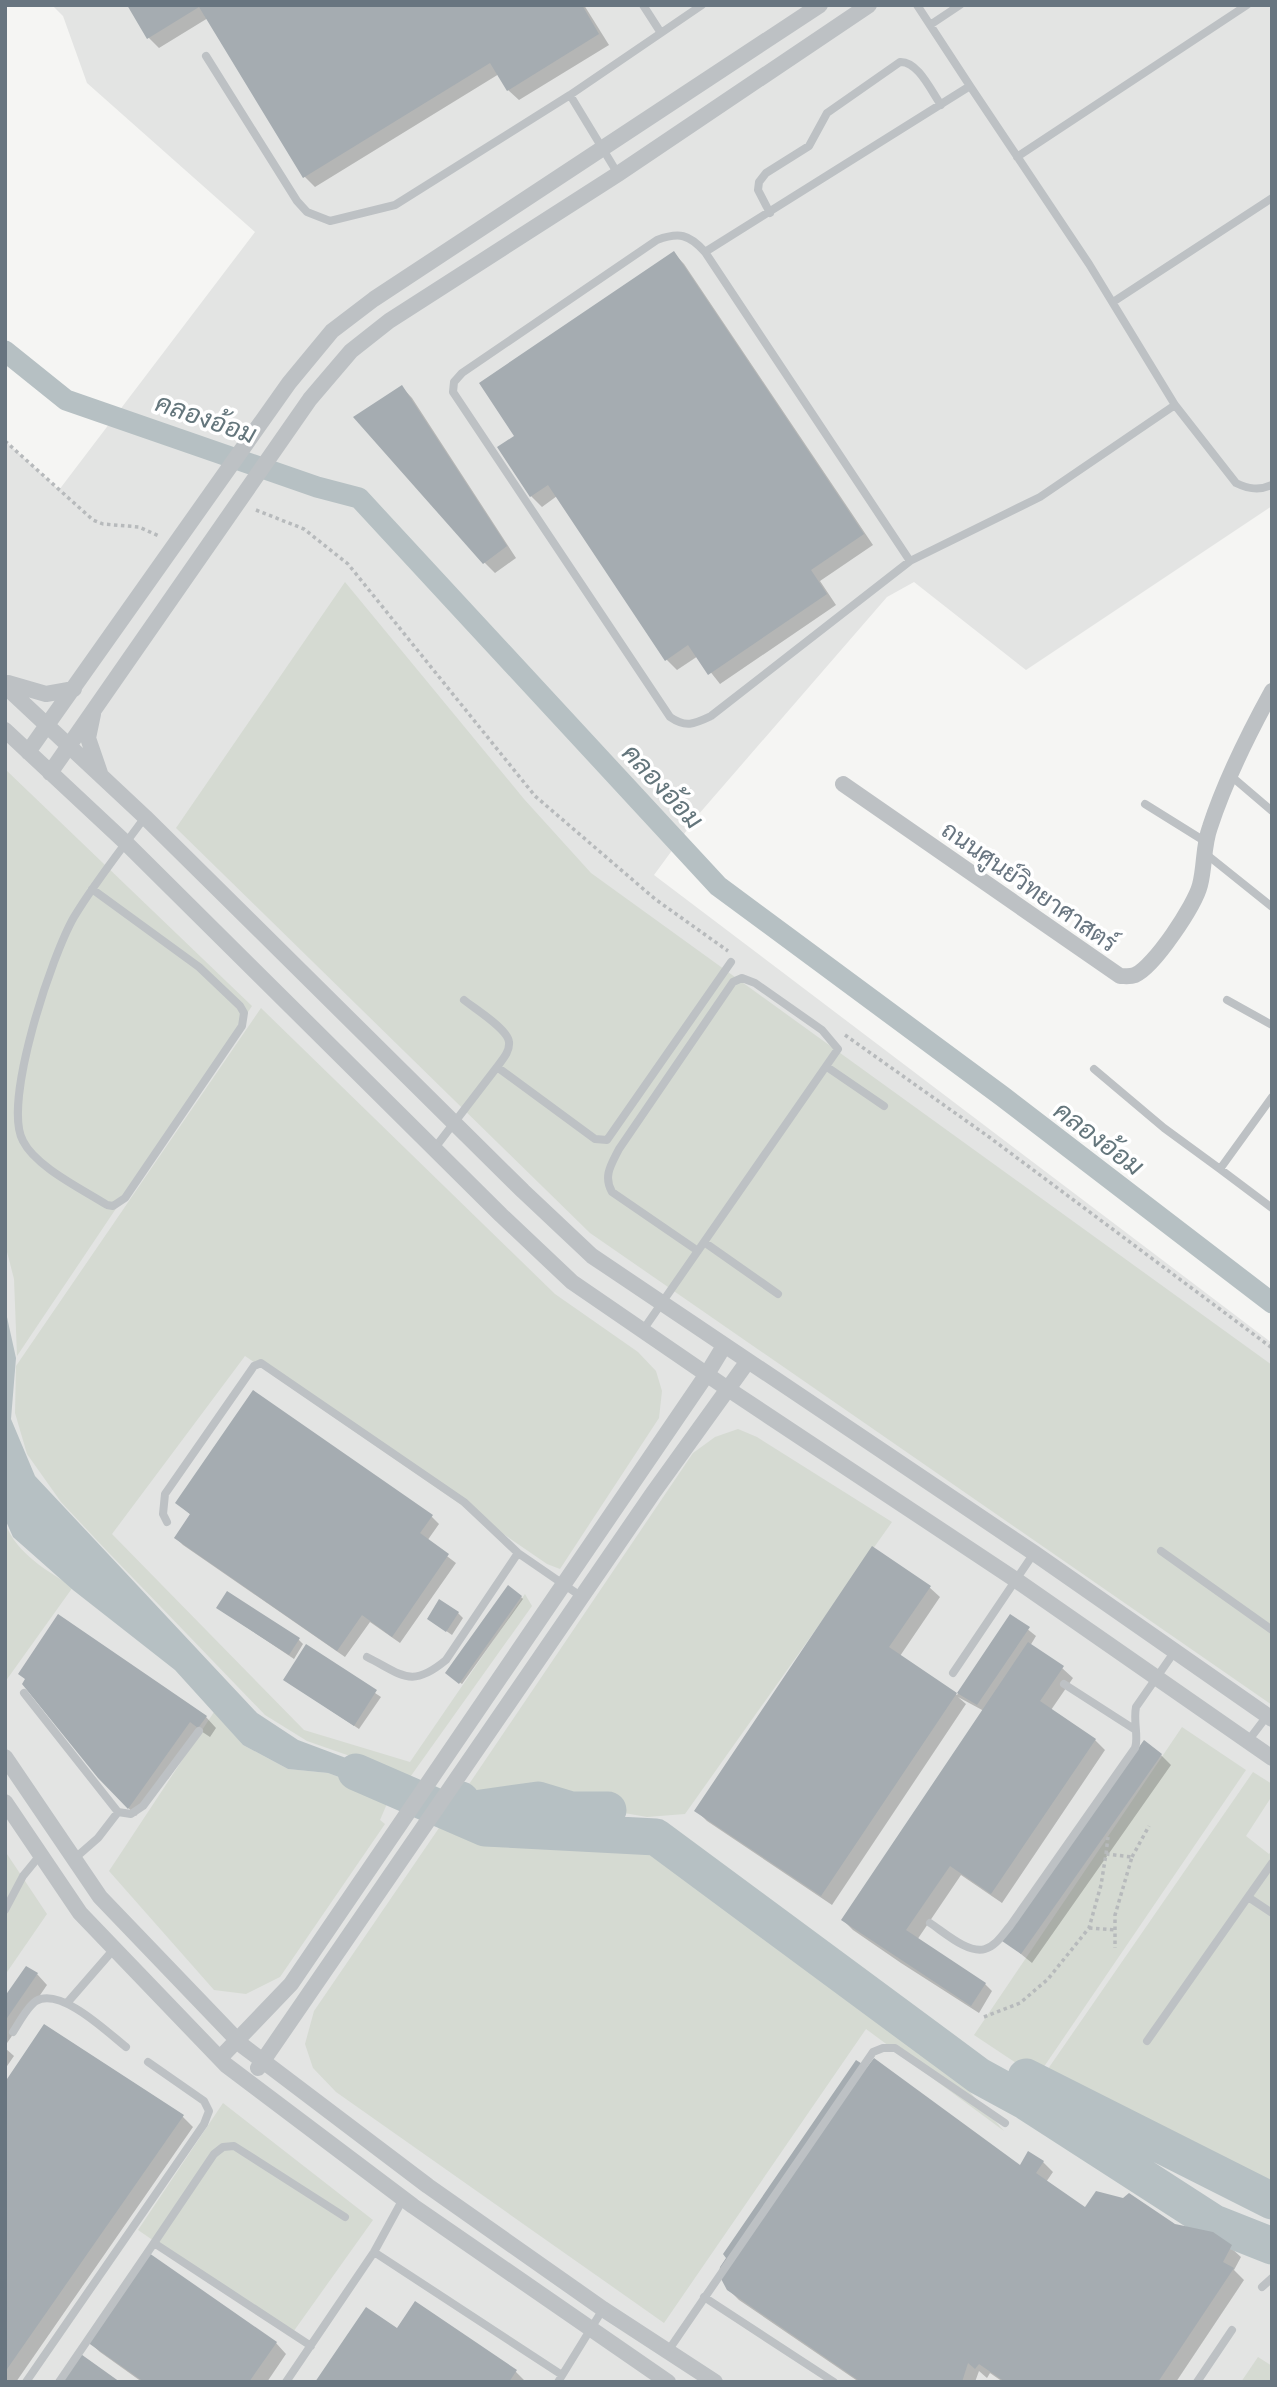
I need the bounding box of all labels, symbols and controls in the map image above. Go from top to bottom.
water label: คลองอ้อม [152,386,260,450]
water label: คลองอ้อม [616,737,710,835]
street label: ถนนศูนย์วิทยาศาสตร์ [935,814,1124,960]
water label: คลองอ้อม [1048,1094,1150,1182]

